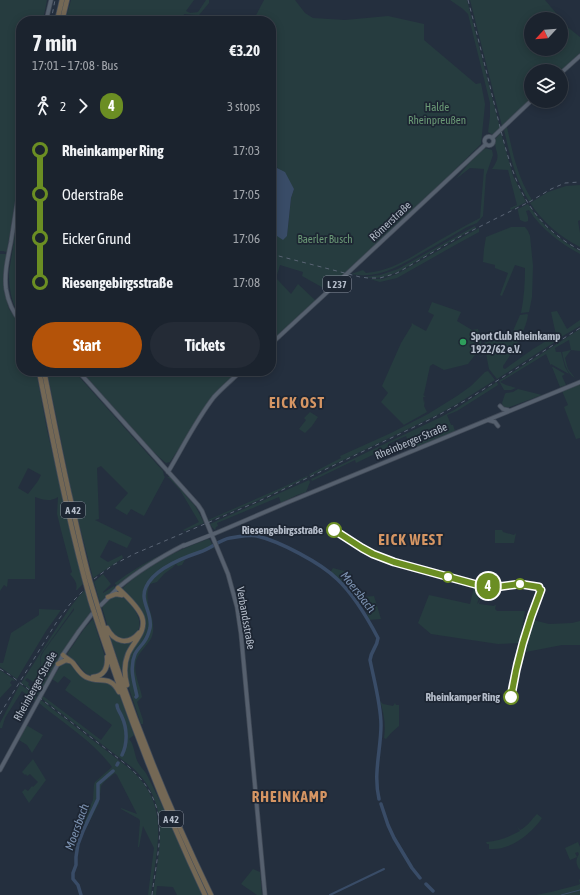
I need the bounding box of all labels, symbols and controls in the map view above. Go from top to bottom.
north arrow [524,12,568,56]
map controls [524,12,568,108]
text: 7 min [32,30,77,56]
text: €3.20 [229,42,260,59]
text: 17:01 – 17:08 · Bus [32,58,118,73]
button: layers [524,64,568,108]
icon: walk [32,95,54,117]
icon: forward [72,95,94,117]
text: 4 [108,98,115,114]
text: 2 [60,99,66,114]
text: 3 stops [227,99,260,114]
park label: Halde Rheinpreußen [408,101,466,126]
text: Rheinkamper Ring [62,142,164,159]
text: 17:03 [233,143,260,158]
text: Oderstraße [62,186,124,203]
text: 17:05 [233,187,260,202]
street label: Römerstraße [367,199,413,243]
text: Eicker Grund [62,230,131,247]
text: 17:06 [233,231,260,246]
park label: Baerler Busch [298,233,352,245]
text: Riesengebirgsstraße [62,274,173,291]
text: 17:08 [233,275,260,290]
road number: L 237 [323,276,351,292]
button: Start [32,322,142,368]
button: Tickets [150,322,260,368]
place label: Sport Club Rheinkamp 1922/62 e.V. [471,330,561,355]
marker: Sport Club Rheinkamp 1922/62 e.V. [458,337,468,347]
district label: EICK OST [269,394,325,411]
street label: Rheinberger Straße [373,420,449,462]
road number: A 42 [61,502,85,518]
marker: Riesengebirgsstraße [326,522,342,538]
place label: Riesengebirgsstraße [242,524,323,536]
district label: EICK WEST [378,531,444,548]
water label: Moersbach [338,569,379,616]
unlabelled marker [442,571,454,583]
line badge: 4 [475,573,501,599]
text: 4 [485,578,491,594]
unlabelled marker [514,578,526,590]
street label: Verbandsstraße [235,586,257,650]
street label: Rheinberger Straße [11,649,59,723]
marker: Rheinkamper Ring [503,689,519,705]
place label: Rheinkamper Ring [425,691,500,703]
district label: RHEINKAMP [252,788,328,805]
water label: Moersbach [62,802,92,852]
road number: A 42 [159,811,183,827]

